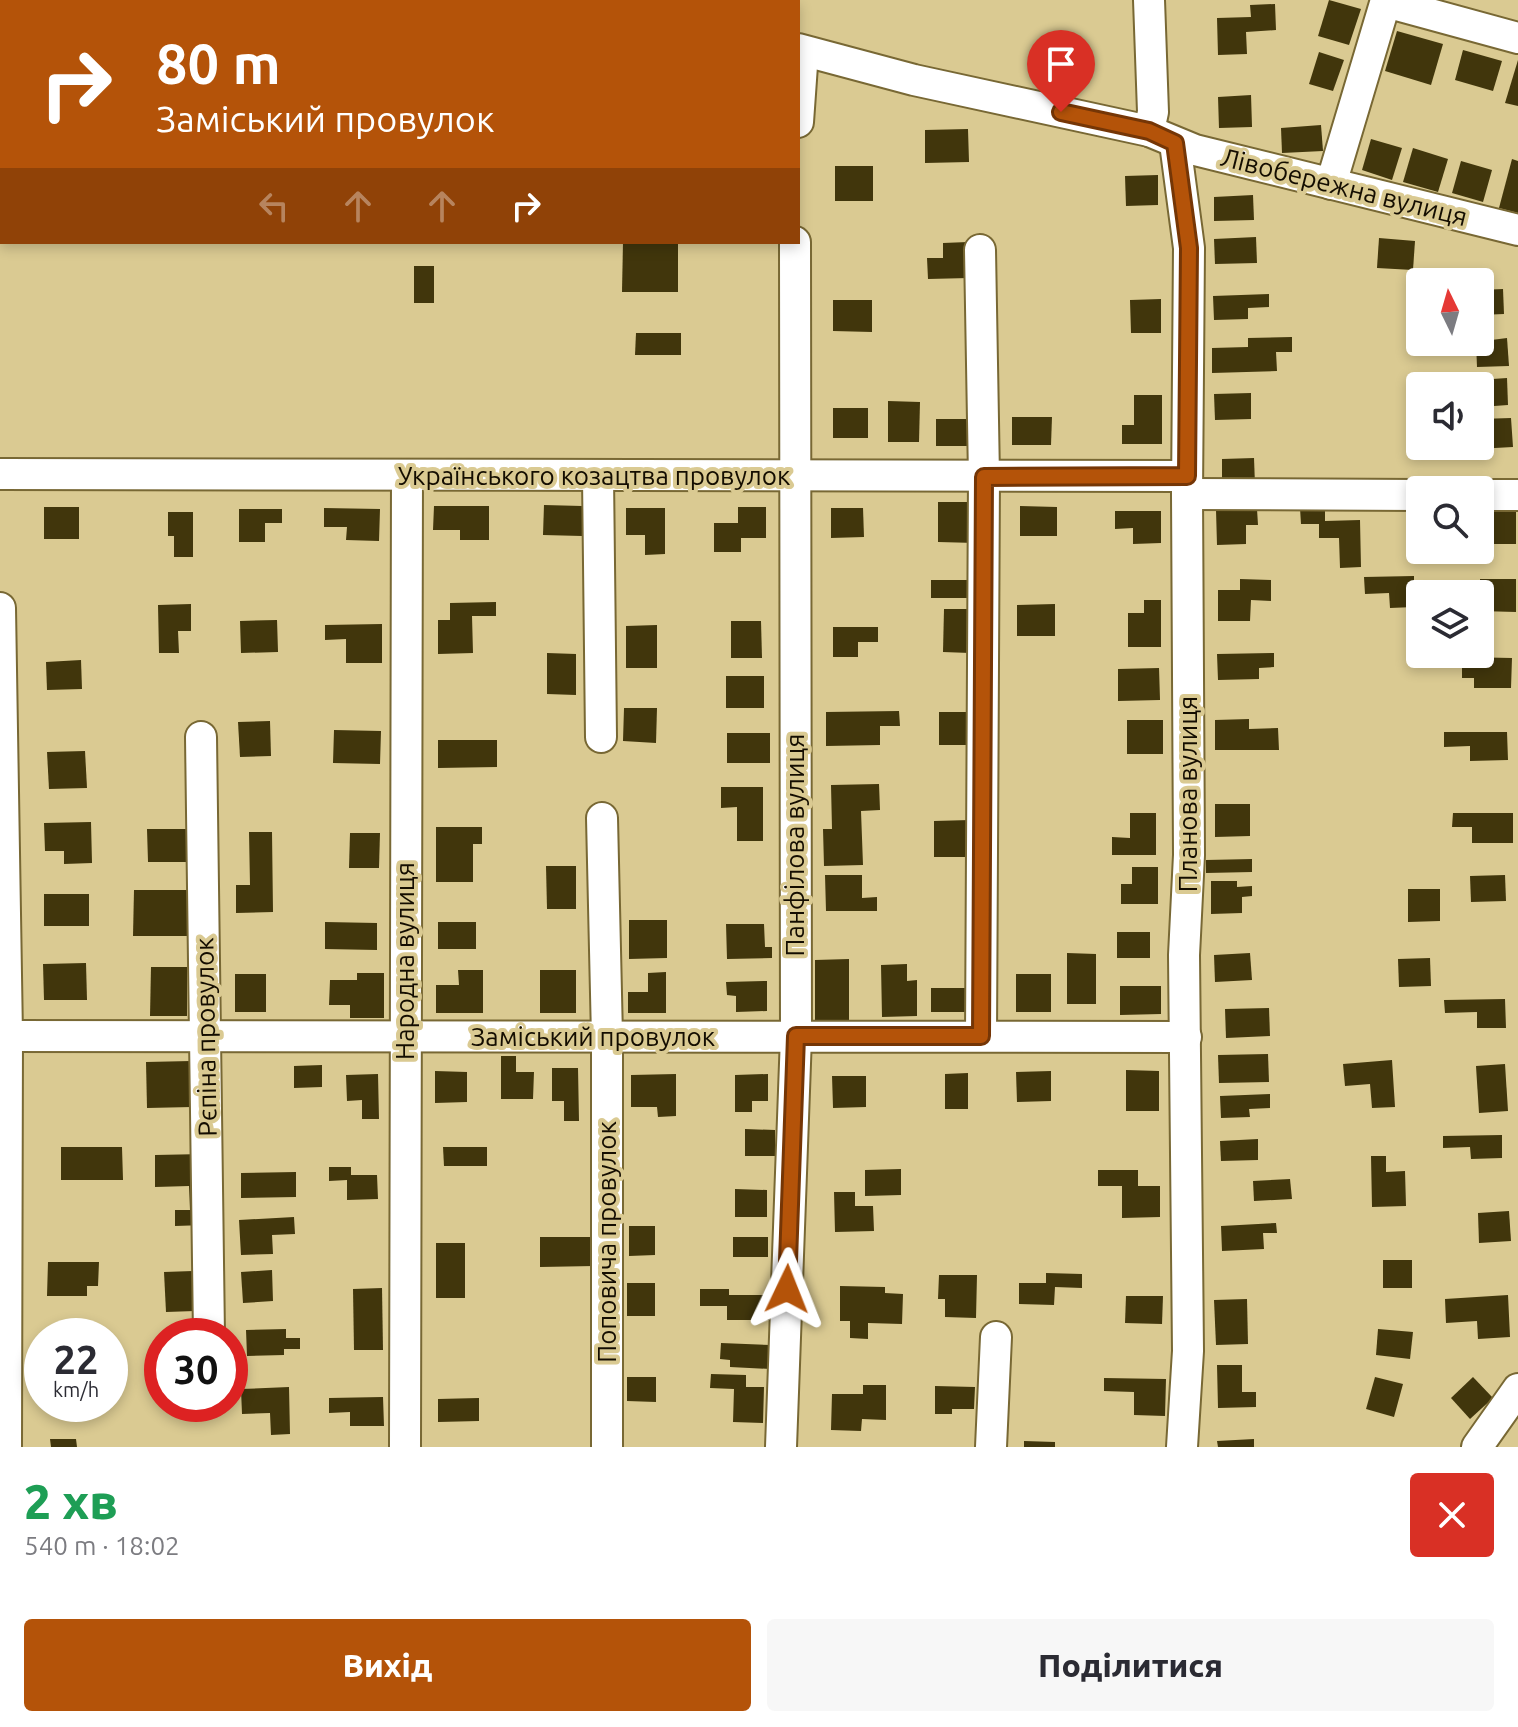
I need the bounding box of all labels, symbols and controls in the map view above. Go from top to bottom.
pin [1027,30,1095,112]
icon: right [24,32,128,136]
text: 80 m [156,32,281,95]
icon: arrive [1039,42,1083,86]
text: Заміський провулок [156,98,494,139]
street label: Лівобережна вулиця [1218,142,1470,231]
icon: left [252,184,296,228]
icon: ahead [336,184,380,228]
icon: ahead [420,184,464,228]
icon: right [504,184,548,228]
north arrow [1406,268,1494,356]
map controls [1406,268,1494,668]
button: sound [1406,372,1494,460]
street label: Українського козацтва провулок [398,461,790,490]
button: search [1406,476,1494,564]
button: layers [1406,580,1494,668]
street label: Планова вулиця [1173,696,1202,892]
street label: Панфілова вулиця [780,734,809,956]
street label: Народна вулиця [390,862,419,1060]
street label: Рєпіна провулок [189,937,222,1137]
street label: Заміський провулок [471,1022,715,1051]
street label: Поповича провулок [592,1121,621,1363]
position arrow [745,1247,829,1331]
speed limit sign: 30 [144,1318,248,1422]
text: 22 [53,1337,99,1382]
text: km/h [53,1378,99,1401]
button: close [1410,1473,1494,1557]
text: 2 хв [24,1474,118,1528]
text: 540 m · 18:02 [24,1531,180,1560]
button: Вихід [24,1619,751,1711]
button: Поділитися [767,1619,1494,1711]

